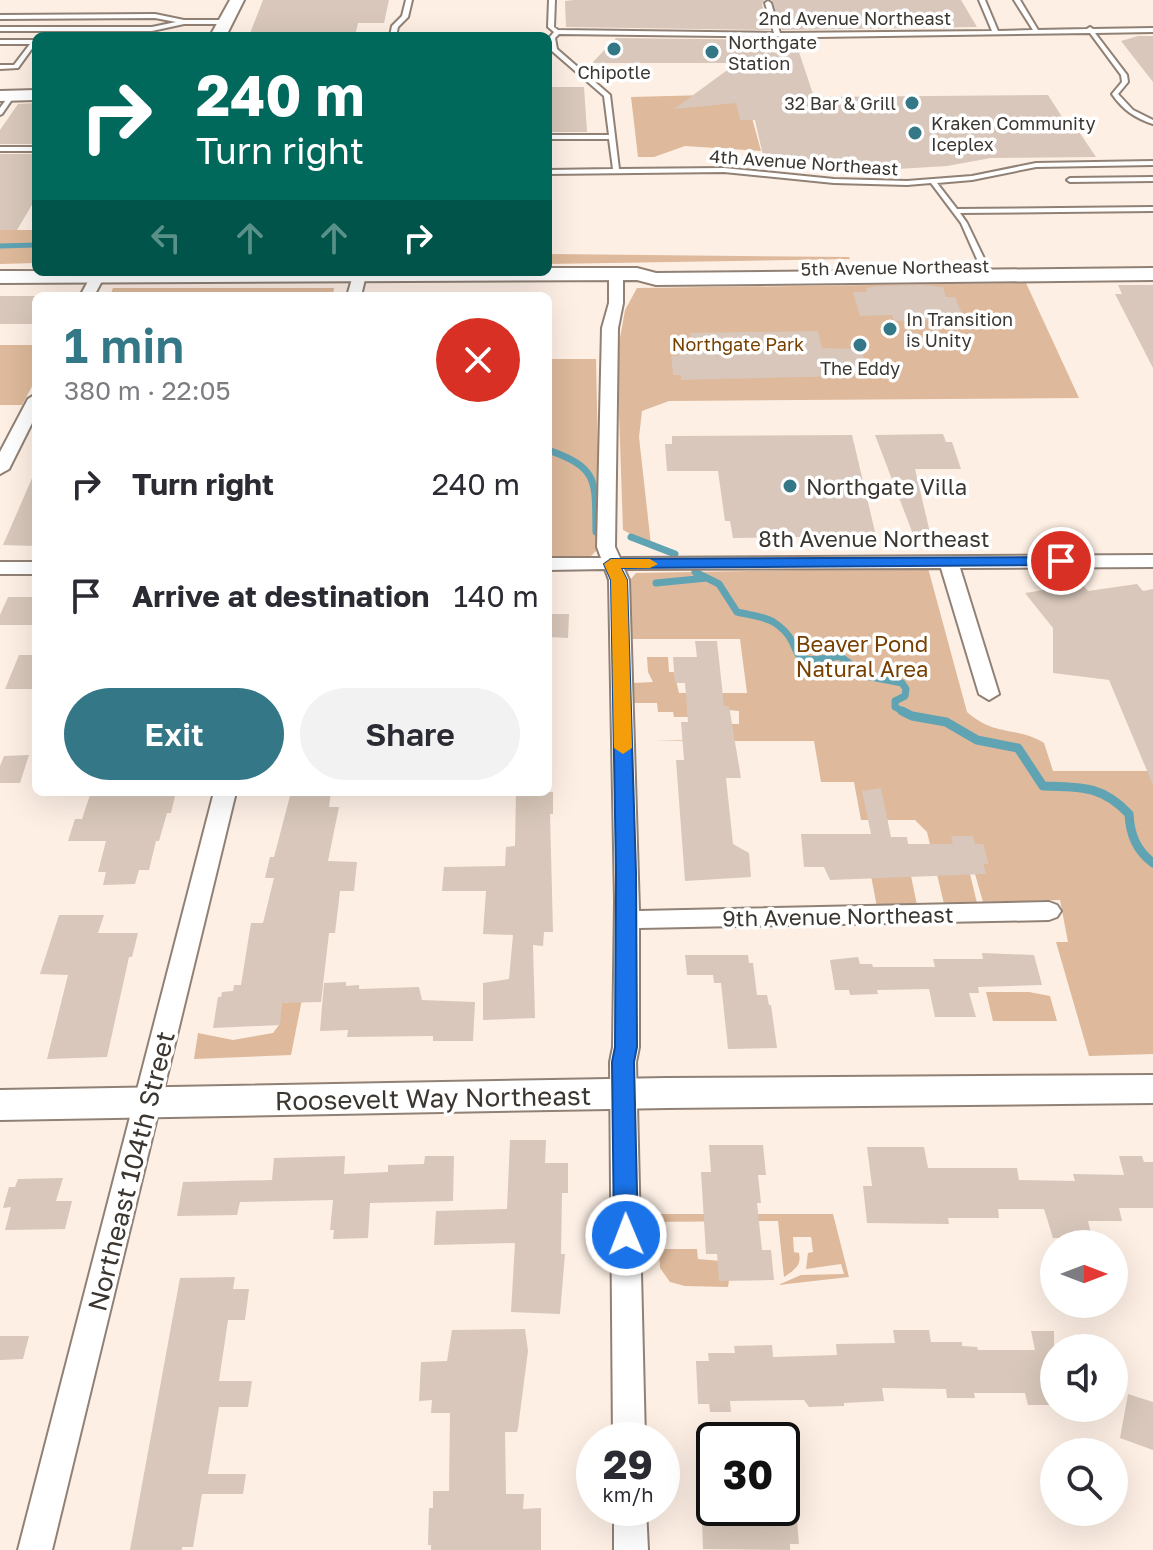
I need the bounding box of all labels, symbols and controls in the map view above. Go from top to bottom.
street label: 2nd Avenue Northeast [759,7,951,29]
place label: Northgate Station [728,31,817,74]
marker: Chipotle [605,40,623,58]
marker: Northgate Station [703,43,721,61]
text: 240 m [196,61,365,128]
place label: Chipotle [577,61,651,83]
icon: right [64,64,168,168]
place label: 32 Bar & Grill [784,92,896,114]
marker: 32 Bar & Grill [903,94,921,112]
place label: Kraken Community Iceplex [931,112,1096,155]
marker: Kraken Community Iceplex [906,124,924,142]
text: Turn right [196,129,364,172]
street label: 4th Avenue Northeast [709,144,899,180]
icon: left [144,216,188,260]
icon: ahead [228,216,272,260]
icon: ahead [312,216,356,260]
icon: right [396,216,440,260]
street label: 5th Avenue Northeast [800,254,990,280]
place label: In Transition is Unity [906,308,1013,351]
text: 1 min [64,316,184,374]
button: close [436,318,520,402]
marker: In Transition is Unity [881,320,899,338]
park label: Northgate Park [672,333,804,355]
marker: The Eddy [851,336,869,354]
place label: The Eddy [820,357,900,379]
text: 380 m · 22:05 [64,375,231,406]
icon: right [64,462,108,506]
text: Turn right [132,466,274,502]
text: 240 m [432,466,520,502]
place label: Northgate Villa [806,473,967,500]
marker: Northgate Villa [781,477,799,495]
street label: 8th Avenue Northeast [758,525,990,552]
pin [1027,527,1095,595]
icon: arrive [1039,539,1083,583]
icon: arrive [64,574,108,618]
text: Arrive at destination [132,578,429,614]
text: 140 m [453,578,539,614]
park label: Beaver Pond Natural Area [796,630,928,682]
button: Exit [64,688,284,780]
button: Share [300,688,520,780]
street label: 9th Avenue Northeast [722,900,954,932]
street label: Northeast 104th Street [81,1028,181,1314]
street label: Roosevelt Way Northeast [275,1080,591,1116]
position arrow [584,1193,668,1277]
north arrow [1040,1230,1128,1318]
map controls [1040,1230,1128,1526]
button: sound [1040,1334,1128,1422]
speed limit sign: 30 [696,1422,800,1526]
button: search [1040,1438,1128,1526]
text: 29 [603,1440,653,1488]
text: km/h [603,1482,653,1506]

